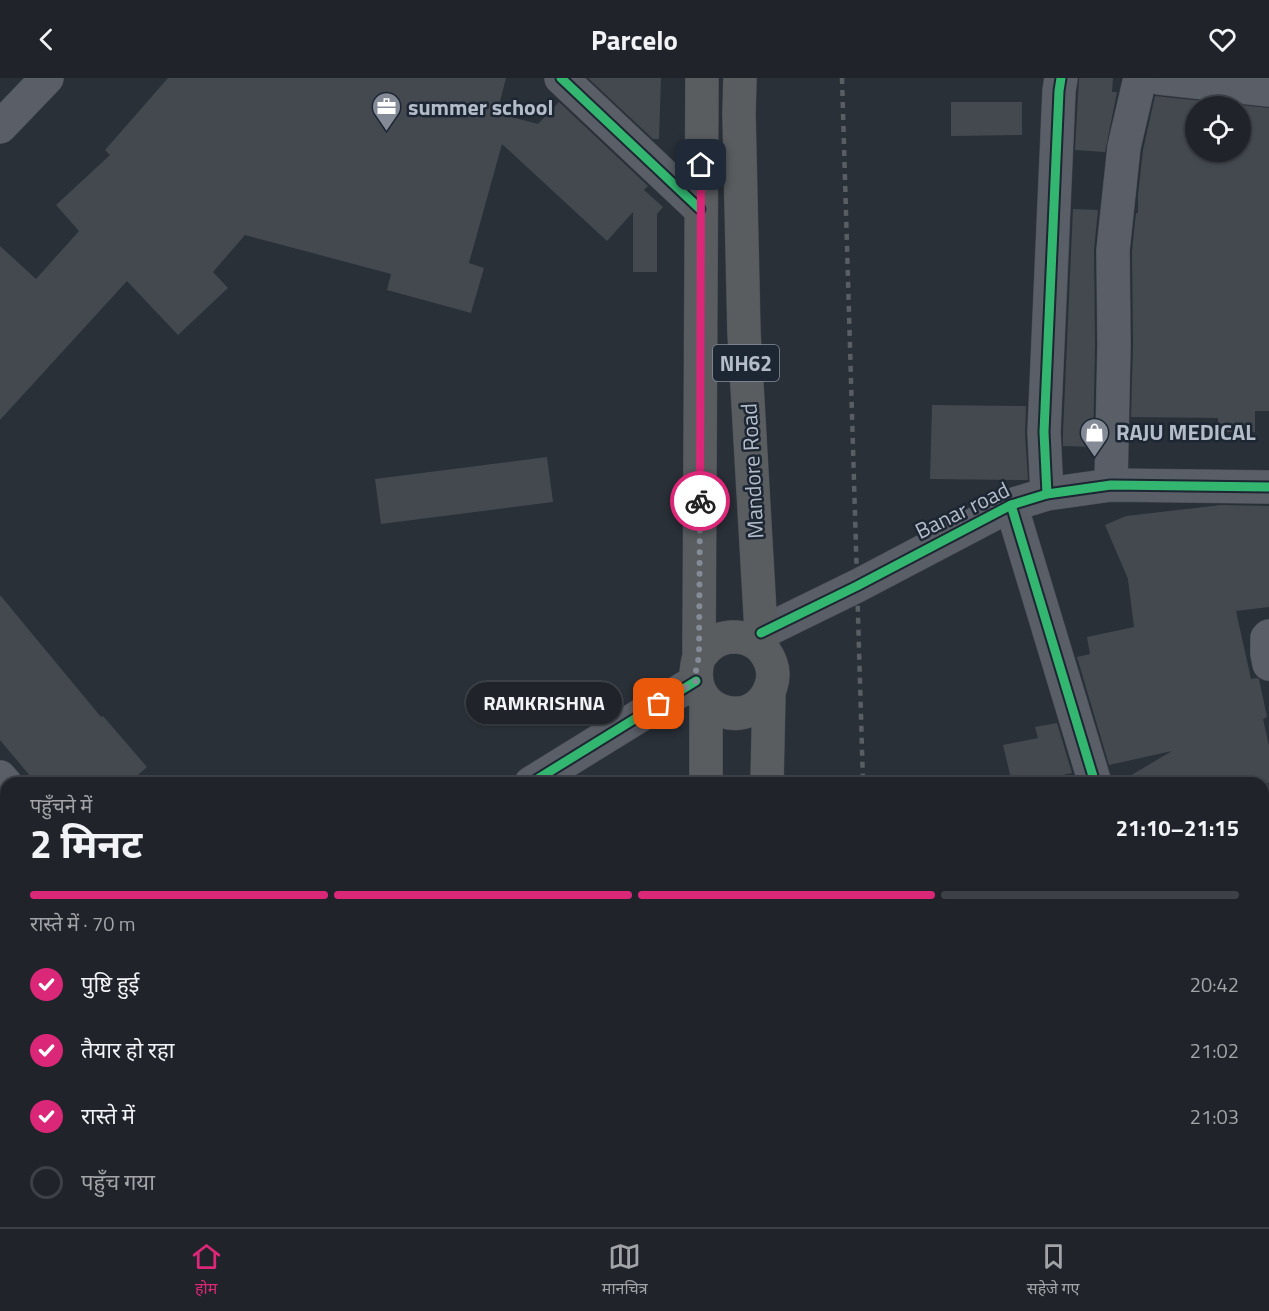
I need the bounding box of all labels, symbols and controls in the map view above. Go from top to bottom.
text: Parcelo [591,19,678,60]
icon: back [30,23,63,56]
icon: heart [1206,23,1239,56]
place label: summer school [408,90,553,124]
office icon: summer school [371,91,403,133]
map controls [1185,96,1251,162]
button: locate [1185,96,1251,162]
pin [675,139,726,190]
icon: home [684,148,717,181]
road number: NH62 [713,345,779,381]
street label: Mandore Road [731,402,773,540]
place label: RAJU MEDICAL [1116,415,1256,449]
shop icon: RAJU MEDICAL [1079,416,1111,458]
courier [670,471,730,531]
street label: Banar road [909,472,1015,548]
icon: bike [684,485,717,518]
pin [633,678,684,729]
callout: RAMKRISHNA [467,683,623,725]
text: RAMKRISHNA [483,687,605,718]
icon: bag [642,687,675,720]
text: पहुँचने में [30,790,92,821]
text: 21:10–21:15 [1116,811,1239,845]
text: 2 मिनट [30,814,142,873]
text: रास्ते में · 70 m [30,908,136,939]
text: पुष्टि हुई [81,967,139,1001]
icon: check [30,968,63,1001]
text: 20:42 [1190,969,1239,1000]
text: तैयार हो रहा [81,1033,174,1067]
icon: check [30,1034,63,1067]
text: 21:02 [1190,1035,1239,1066]
text: रास्ते में [81,1099,135,1133]
icon: check [30,1100,63,1133]
text: 21:03 [1190,1101,1239,1132]
text: पहुँच गया [81,1165,155,1199]
tab: होम [190,1240,223,1301]
tab: मानचित्र [602,1240,648,1301]
tab: सहेजे गए [1027,1240,1079,1301]

